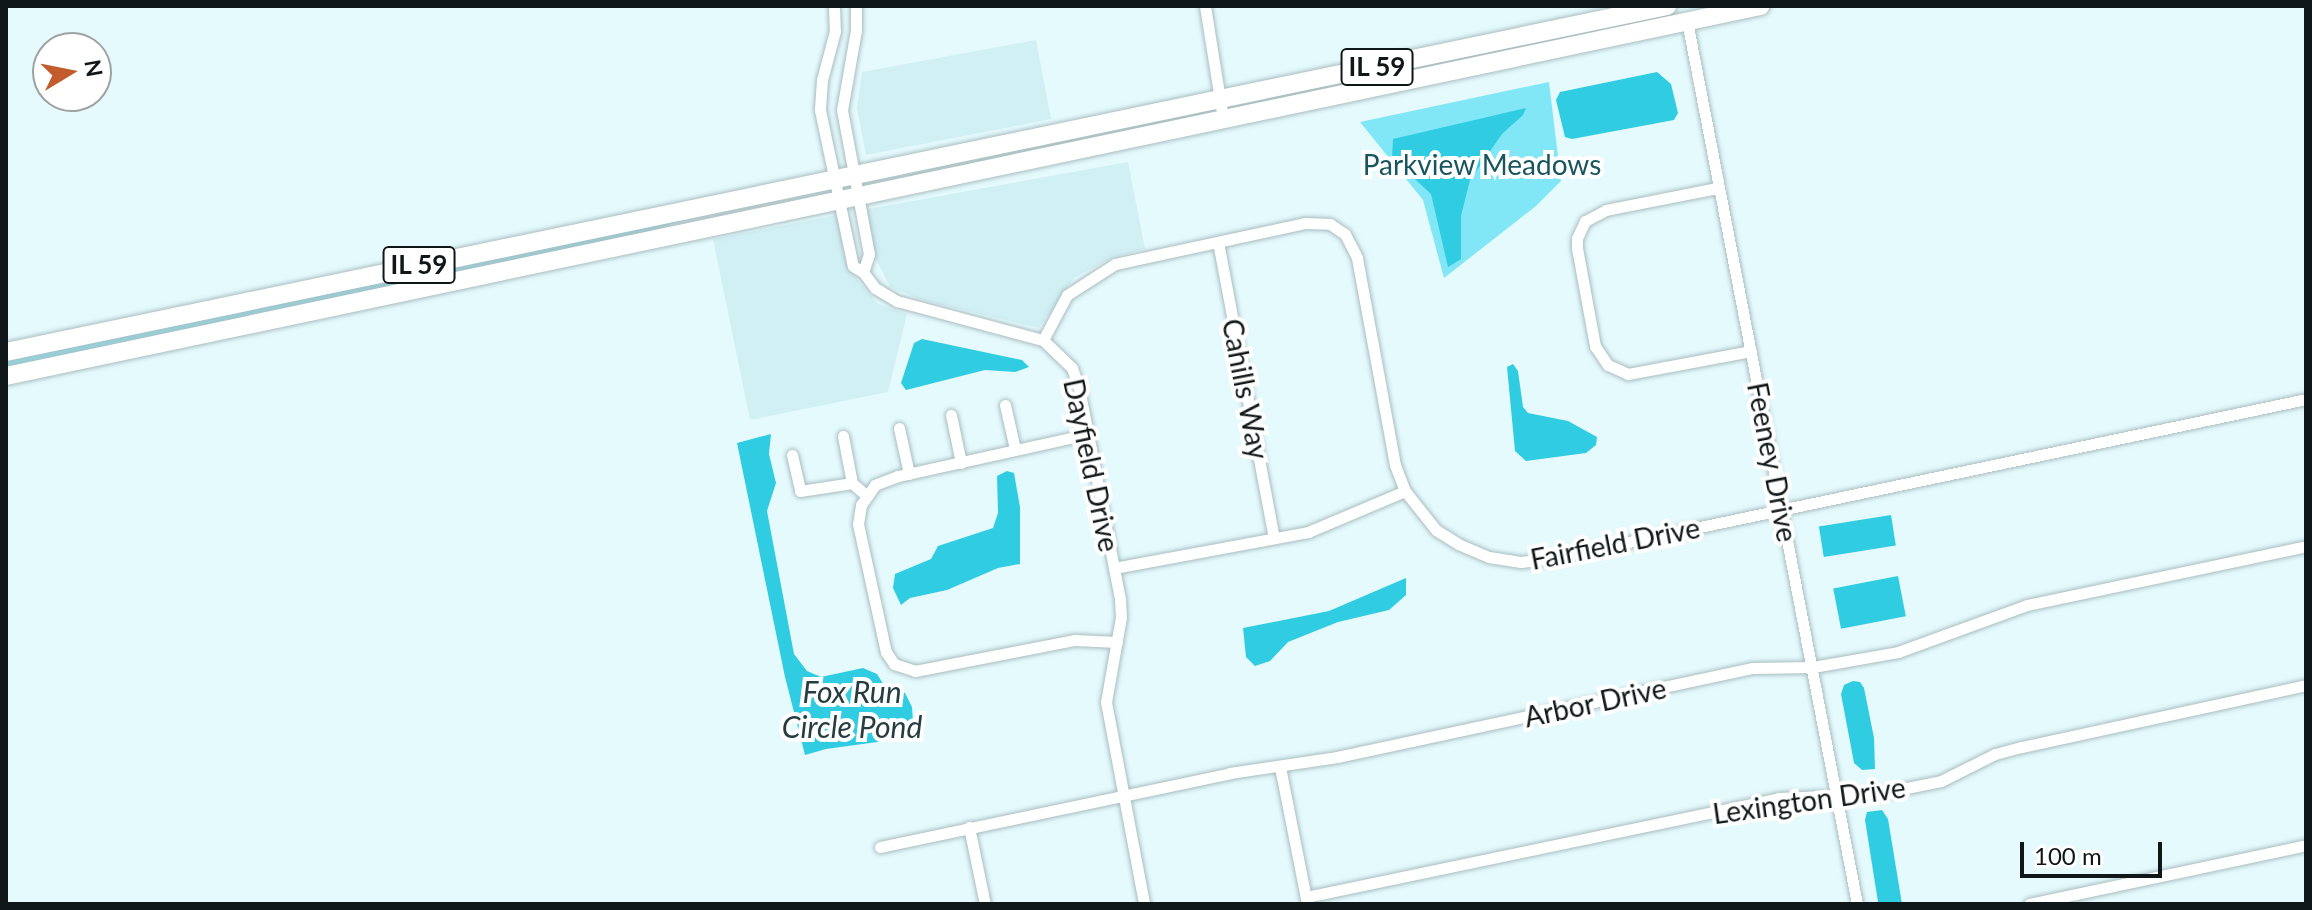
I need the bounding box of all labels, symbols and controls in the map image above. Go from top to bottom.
north arrow [32,32,112,112]
road number: IL 59 [1339,45,1415,89]
text: N [79,57,109,79]
park label: Parkview Meadows [1362,147,1602,181]
road number: IL 59 [381,243,457,287]
street label: Cahills Way [1216,316,1276,462]
street label: Dayfield Drive [1057,375,1127,555]
street label: Feeney Drive [1741,379,1805,545]
street label: Fairfield Drive [1528,510,1702,576]
street label: Arbor Drive [1521,671,1669,733]
water label: Fox Run Circle Pond [782,673,922,744]
street label: Lexington Drive [1711,770,1907,830]
scale bar [2024,826,2166,876]
text: 100 m [2034,841,2102,870]

